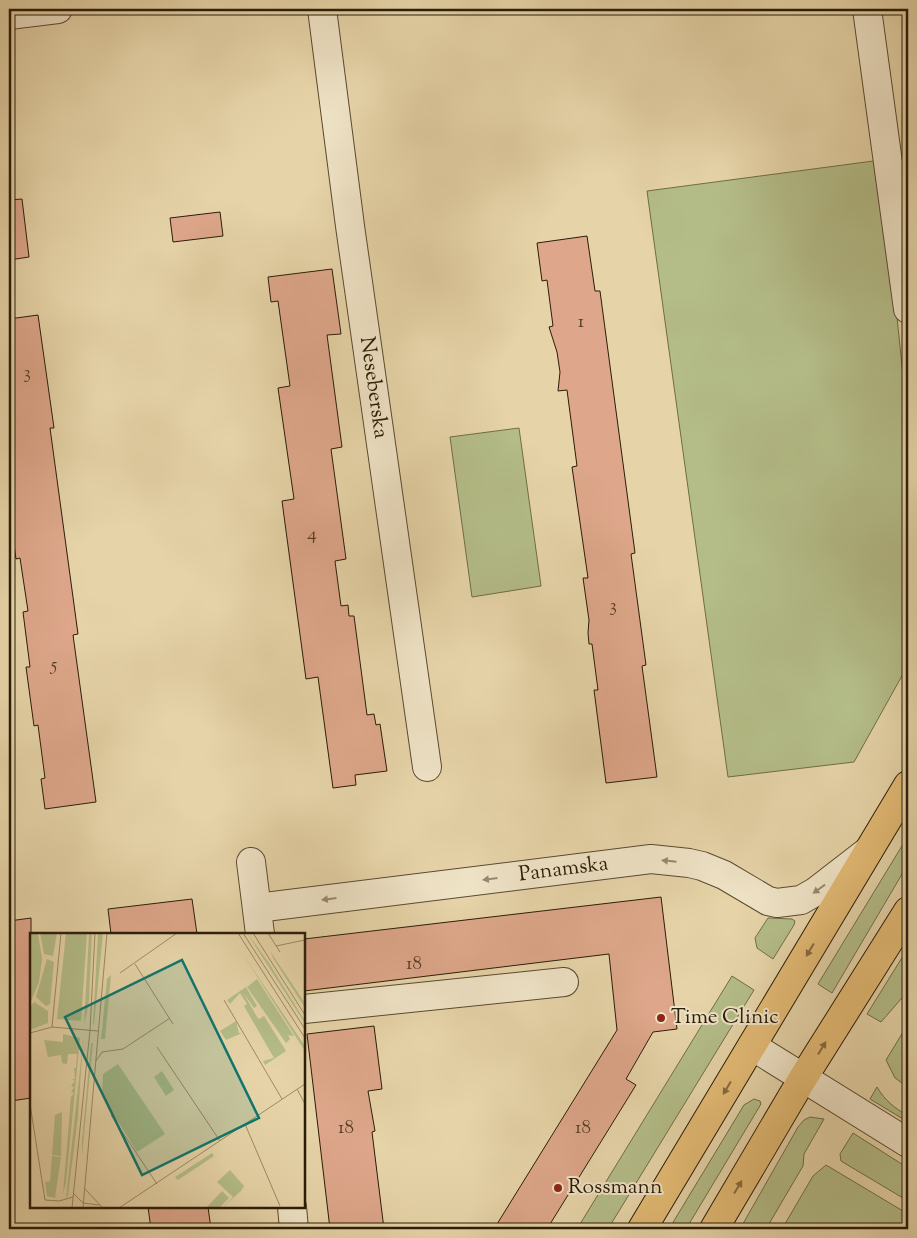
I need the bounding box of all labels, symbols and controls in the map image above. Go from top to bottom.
house number: 1 [578,309,585,336]
street label: Neseberska [351,335,395,441]
house number: 3 [23,360,31,387]
house number: 4 [307,521,317,548]
house number: 3 [609,593,617,620]
house number: 5 [50,652,58,679]
street label: Panamska [517,849,611,890]
one-way arrow [661,857,677,865]
one-way arrow [482,875,498,883]
one-way arrow [812,883,825,893]
one-way arrow [321,895,337,903]
inset map [30,933,305,1208]
one-way arrow [806,944,815,957]
house number: 18 [406,951,422,978]
place label: Time Clinic [671,1003,779,1033]
marker: Time Clinic [655,1012,667,1024]
one-way arrow [817,1041,827,1054]
one-way arrow [722,1082,731,1095]
house number: 18 [338,1115,354,1142]
house number: 18 [575,1115,591,1142]
place label: Rossmann [568,1173,662,1203]
one-way arrow [734,1181,743,1194]
marker: Rossmann [552,1182,564,1194]

